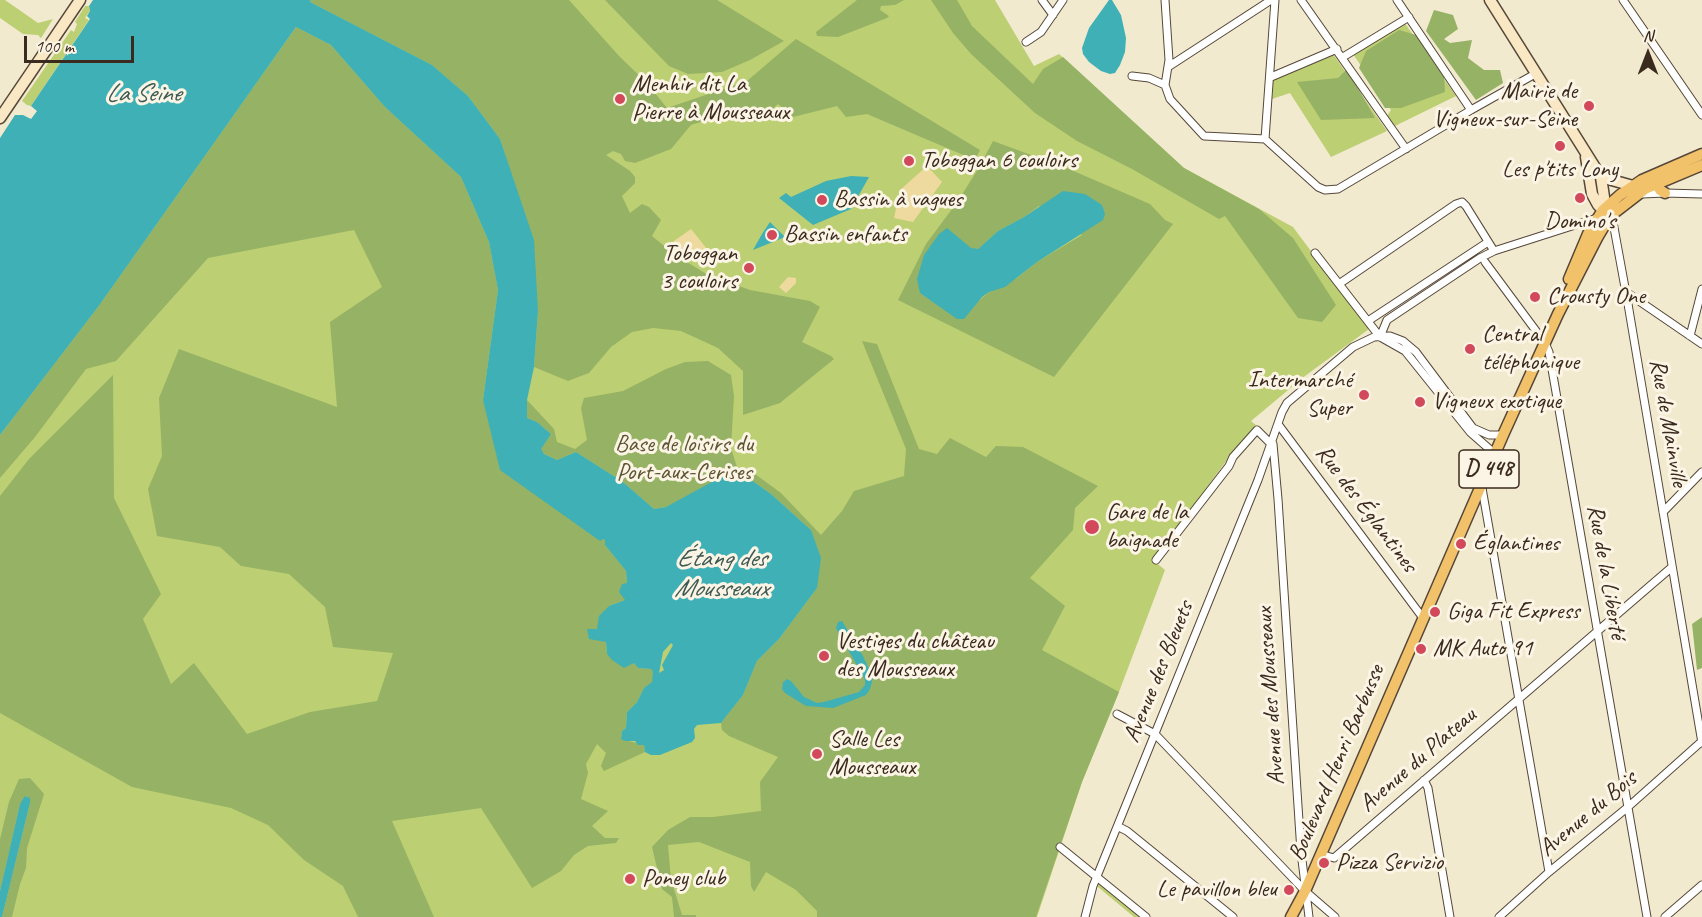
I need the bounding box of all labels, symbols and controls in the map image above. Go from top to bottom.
scale bar [27,24,136,62]
north arrow [1618,24,1678,84]
text: N [1643,26,1653,46]
text: 100 m [35,35,74,57]
place label: Menhir dit La Pierre à Mousseaux [632,71,789,127]
water label: La Seine [106,78,180,110]
place label: Mairie de Vigneux-sur-Seine [1433,78,1577,134]
marker: Menhir dit La Pierre à Mousseaux [613,92,627,106]
marker: Mairie de Vigneux-sur-Seine [1582,99,1596,113]
marker: Les p'tits Lony [1553,139,1567,153]
place label: Toboggan 6 couloirs [921,147,1077,175]
marker: Toboggan 6 couloirs [902,154,916,168]
place label: Les p'tits Lony [1502,156,1618,184]
place label: Bassin à vagues [834,186,962,214]
marker: Domino's [1573,191,1587,205]
marker: Bassin à vagues [815,193,829,207]
place label: Domino's [1545,208,1615,236]
place label: Bassin enfants [784,221,907,249]
marker: Bassin enfants [765,228,779,242]
place label: Toboggan 3 couloirs [661,240,737,296]
marker: Toboggan 3 couloirs [742,261,756,275]
place label: Crousty One [1547,283,1645,311]
marker: Crousty One [1528,290,1542,304]
place label: Central téléphonique [1482,321,1579,377]
marker: Central téléphonique [1463,342,1477,356]
street label: Rue de Mainville [1643,357,1693,489]
place label: Intermarché Super [1248,367,1352,423]
marker: Intermarché Super [1357,388,1371,402]
place label: Vigneux exotique [1432,388,1561,416]
marker: Vigneux exotique [1413,395,1427,409]
park label: Base de loisirs du Port-aux-Cerises [615,431,753,487]
street label: Rue des Églantines [1309,440,1423,578]
road number: D 448 [1459,450,1519,488]
place label: Gare de la baignade [1106,499,1188,555]
street label: Rue de la Liberté [1580,503,1632,641]
marker: Gare de la baignade [1083,518,1101,536]
place label: Églantines [1473,530,1559,558]
marker: Églantines [1454,537,1468,551]
water label: Étang des Mousseaux [674,543,768,604]
street label: Avenue des Bleuets [1118,597,1200,747]
place label: Giga Fit Express [1447,598,1580,626]
marker: Giga Fit Express [1428,605,1442,619]
street label: Avenue des Mousseaux [1250,606,1292,786]
place label: Vestiges du château des Mousseaux [836,628,994,684]
place label: MK Auto 91 [1433,635,1532,663]
marker: MK Auto 91 [1414,642,1428,656]
marker: Vestiges du château des Mousseaux [817,649,831,663]
street label: Boulevard Henri Barbusse [1283,661,1391,865]
street label: Avenue du Plateau [1354,701,1482,819]
place label: Salle Les Mousseaux [829,726,915,782]
marker: Salle Les Mousseaux [810,747,824,761]
street label: Avenue du Bois [1533,765,1643,863]
place label: Pizza Servizio [1336,849,1443,877]
marker: Pizza Servizio [1317,856,1331,870]
place label: Poney club [642,865,725,893]
marker: Poney club [623,872,637,886]
place label: Le pavillon bleu [1157,876,1277,904]
marker: Le pavillon bleu [1282,883,1296,897]

